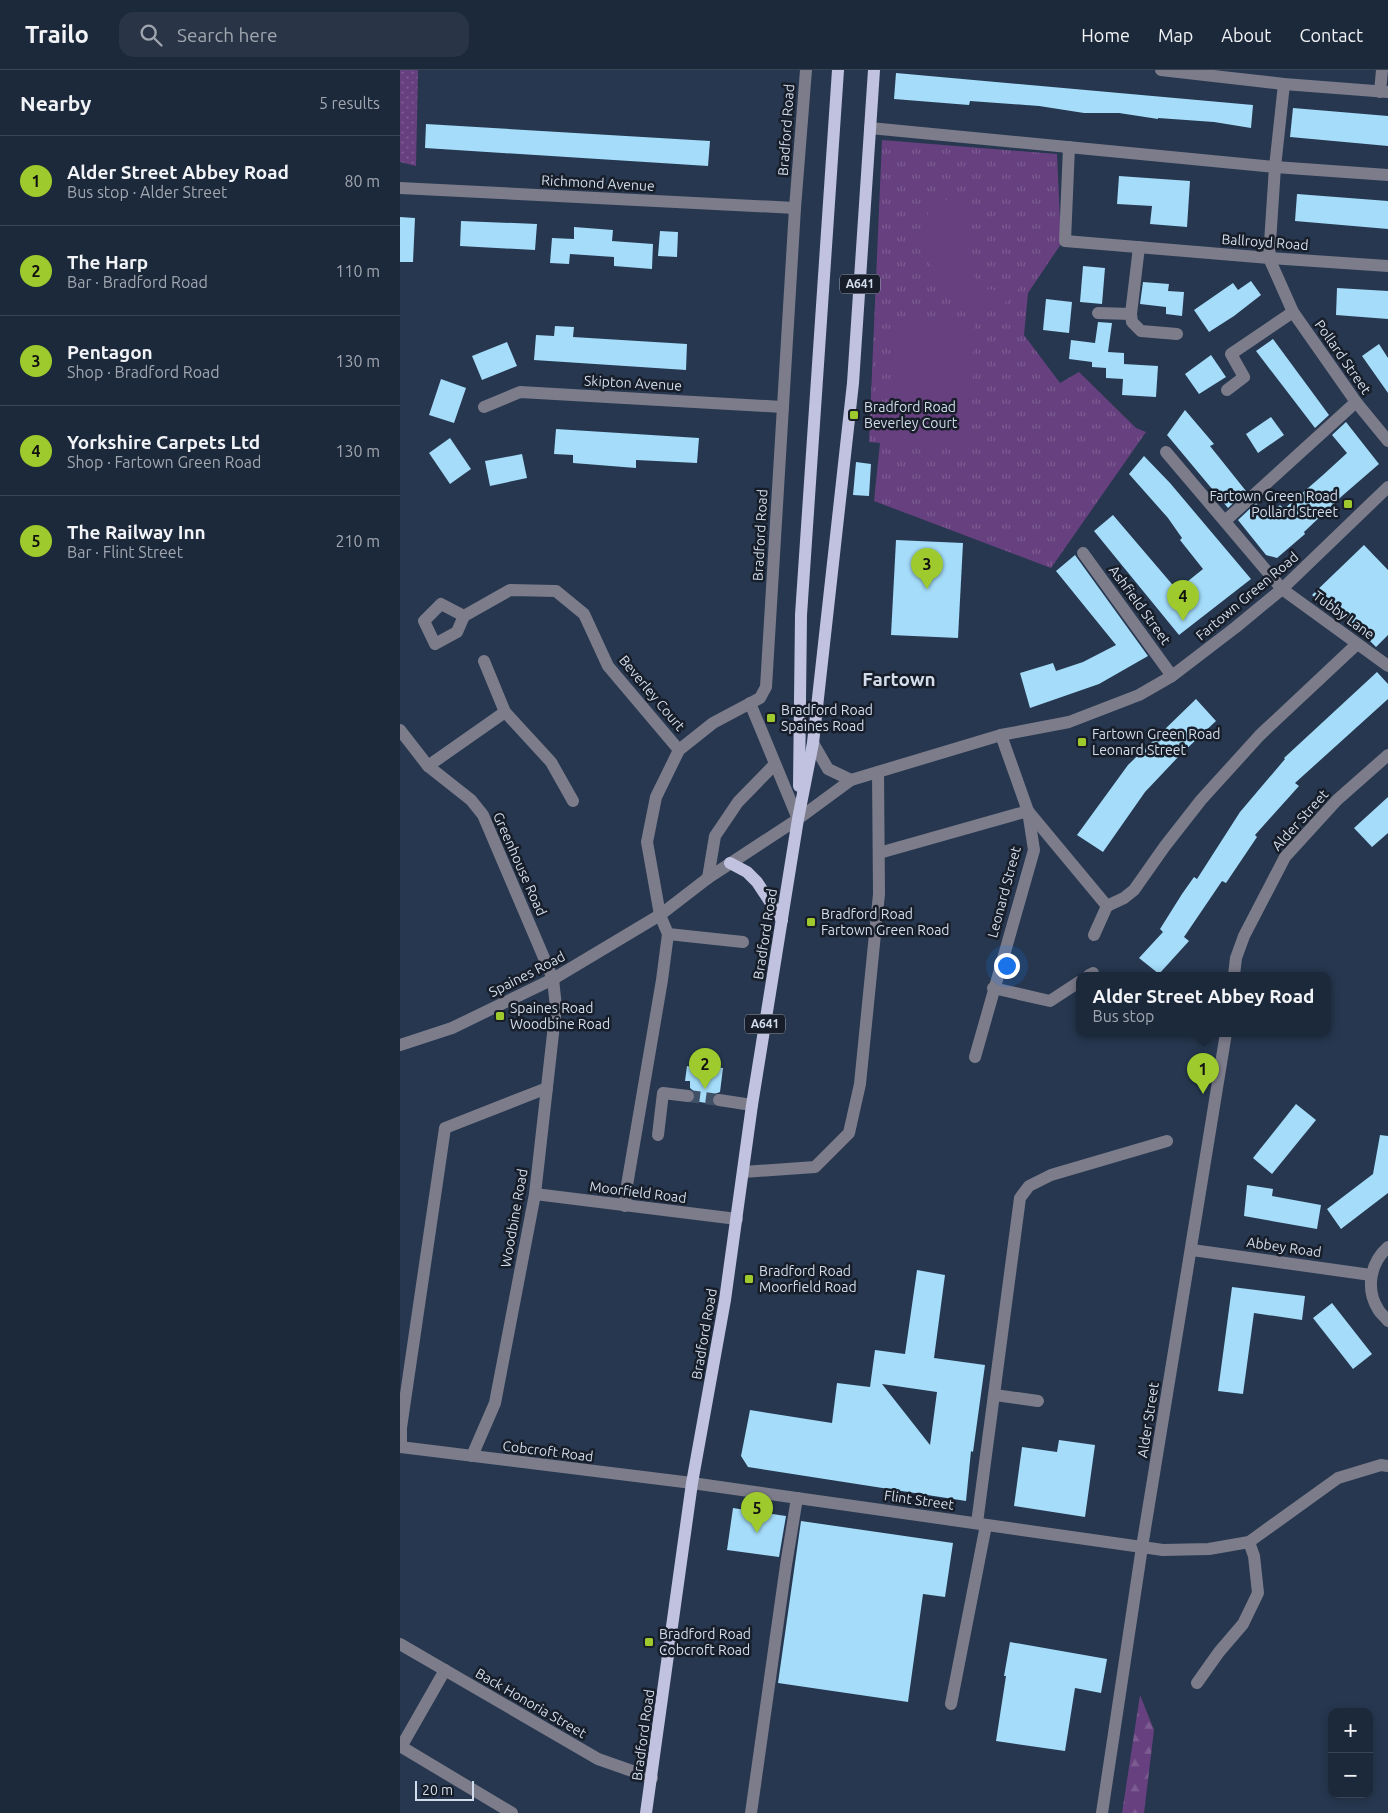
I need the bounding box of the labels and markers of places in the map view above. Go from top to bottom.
place label: Bradford Road Beverley Court [864,399,958,431]
marker: Bradford Road Beverley Court [848,409,860,421]
place label: Fartown Green Road Pollard Street [1209,488,1338,520]
marker: Fartown Green Road Pollard Street [1342,498,1354,510]
pin: 3 [911,548,943,589]
pin: 4 [1167,580,1199,621]
place label: Bradford Road Spaines Road [781,702,873,734]
marker: Bradford Road Spaines Road [765,712,777,724]
place label: Fartown Green Road Leonard Street [1092,726,1221,758]
marker: Fartown Green Road Leonard Street [1076,736,1088,748]
place label: Bradford Road Fartown Green Road [821,906,950,938]
marker: Bradford Road Fartown Green Road [805,916,817,928]
place label: Spaines Road Woodbine Road [510,1000,610,1032]
marker: Spaines Road Woodbine Road [494,1010,506,1022]
pin: 2 [689,1048,721,1089]
pin: 1 [1187,1053,1219,1094]
place label: Bradford Road Moorfield Road [759,1263,857,1295]
marker: Bradford Road Moorfield Road [743,1273,755,1285]
pin: 5 [741,1492,773,1533]
place label: Bradford Road Cobcroft Road [659,1626,751,1658]
marker: Bradford Road Cobcroft Road [643,1636,655,1648]

